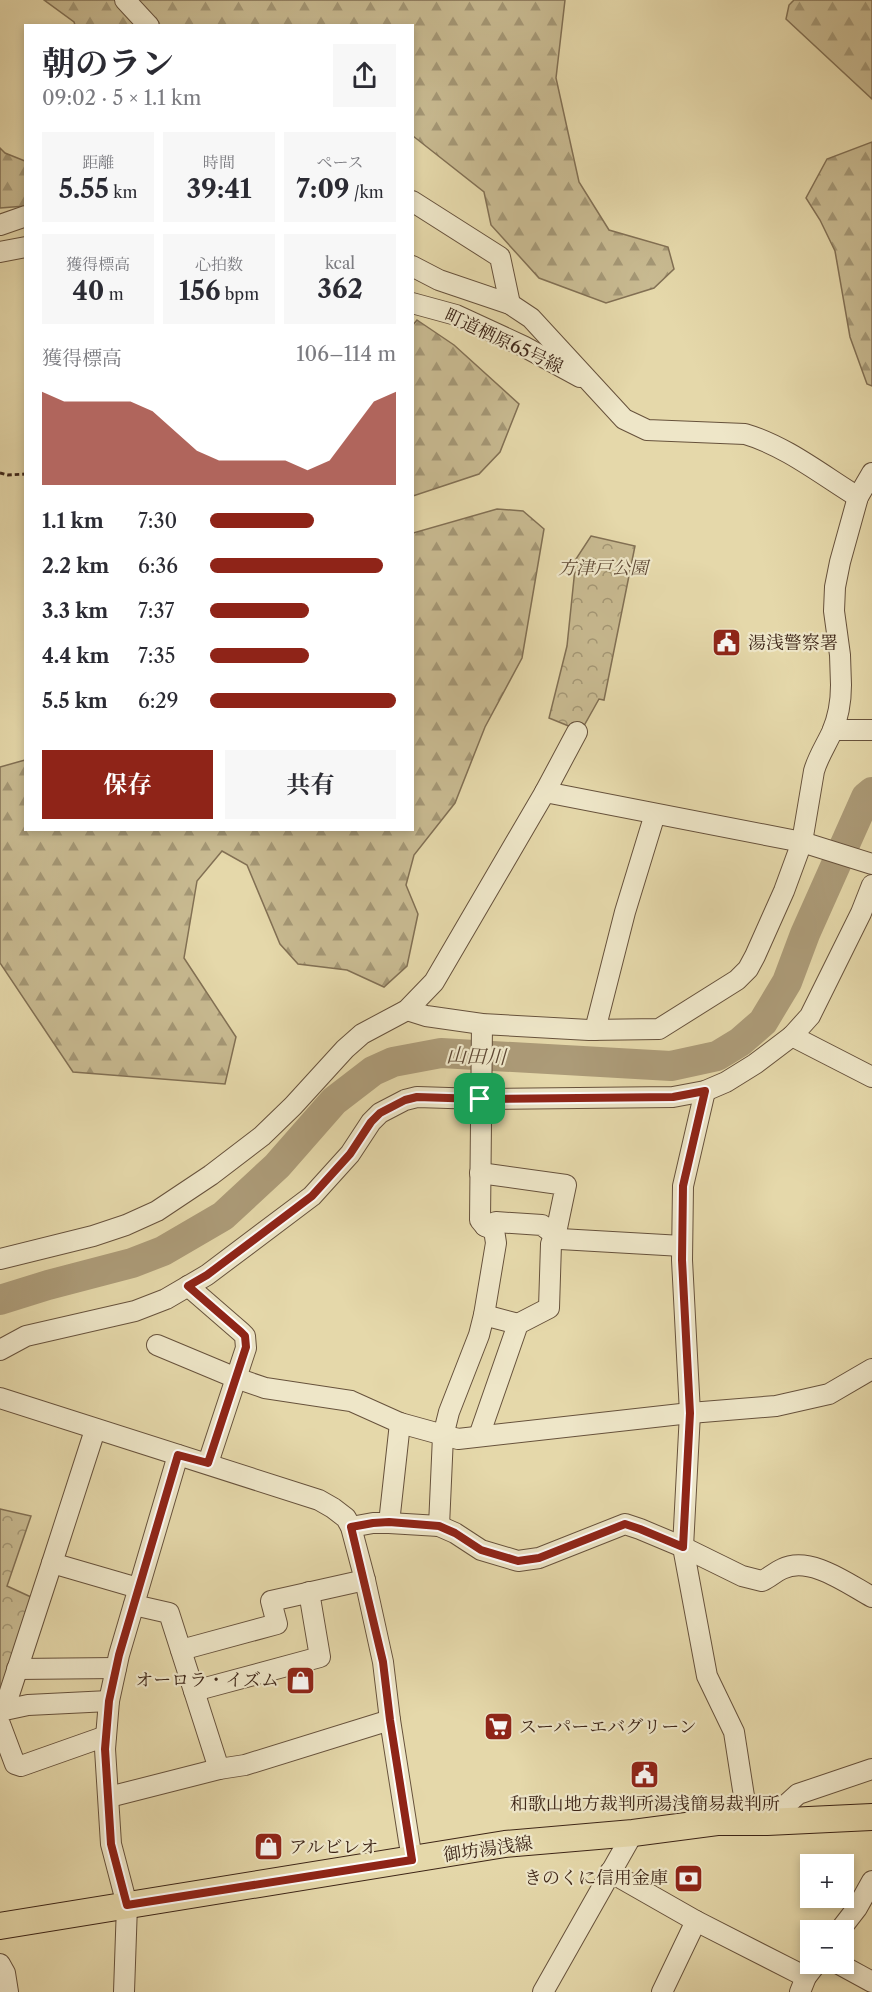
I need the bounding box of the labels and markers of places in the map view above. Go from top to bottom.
public building icon: 湯浅警察署 [711,627,743,659]
place label: 湯浅警察署 [748,632,838,654]
pin [454,1073,505,1124]
shop icon: オーロラ・イズム [284,1664,316,1696]
place label: オーロラ・イズム [135,1669,279,1691]
supermarket icon: スーパーエバグリーン [482,1711,514,1743]
place label: スーパーエバグリーン [519,1716,697,1738]
public building icon: 和歌山地方裁判所湯浅簡易裁判所 [629,1759,661,1791]
place label: 和歌山地方裁判所湯浅簡易裁判所 [510,1793,780,1815]
shop icon: アルビレオ [252,1831,284,1863]
place label: アルビレオ [289,1836,378,1858]
bank icon: きのくに信用金庫 [673,1862,705,1894]
place label: きのくに信用金庫 [524,1867,668,1889]

